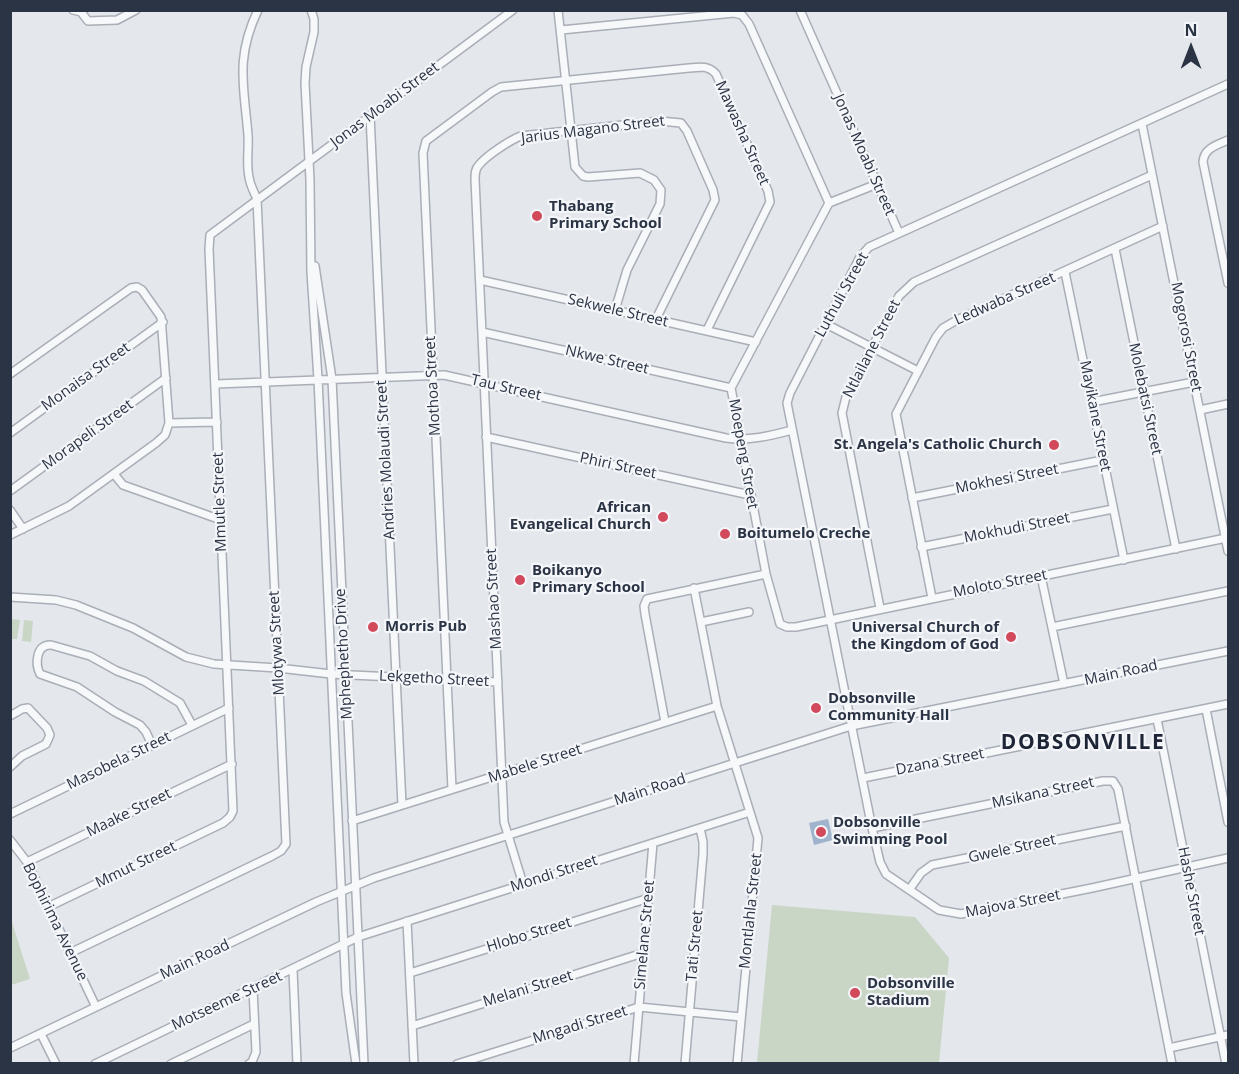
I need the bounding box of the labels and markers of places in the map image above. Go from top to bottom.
place label: Thabang Primary School [549,198,662,233]
marker: Thabang Primary School [530,209,544,223]
place label: St. Angela's Catholic Church [834,436,1042,454]
marker: St. Angela's Catholic Church [1047,438,1061,452]
place label: African Evangelical Church [510,499,651,534]
marker: African Evangelical Church [656,510,670,524]
place label: Boitumelo Creche [737,525,870,543]
marker: Boitumelo Creche [718,527,732,541]
place label: Boikanyo Primary School [532,562,645,597]
marker: Boikanyo Primary School [513,573,527,587]
place label: Morris Pub [385,618,467,636]
place label: Universal Church of the Kingdom of God [851,619,999,654]
marker: Morris Pub [366,620,380,634]
marker: Universal Church of the Kingdom of God [1004,630,1018,644]
place label: Dobsonville Community Hall [828,690,949,725]
marker: Dobsonville Community Hall [809,701,823,715]
place label: Dobsonville Swimming Pool [833,814,948,849]
marker: Dobsonville Swimming Pool [814,825,828,839]
place label: Dobsonville Stadium [867,975,955,1010]
marker: Dobsonville Stadium [848,986,862,1000]

